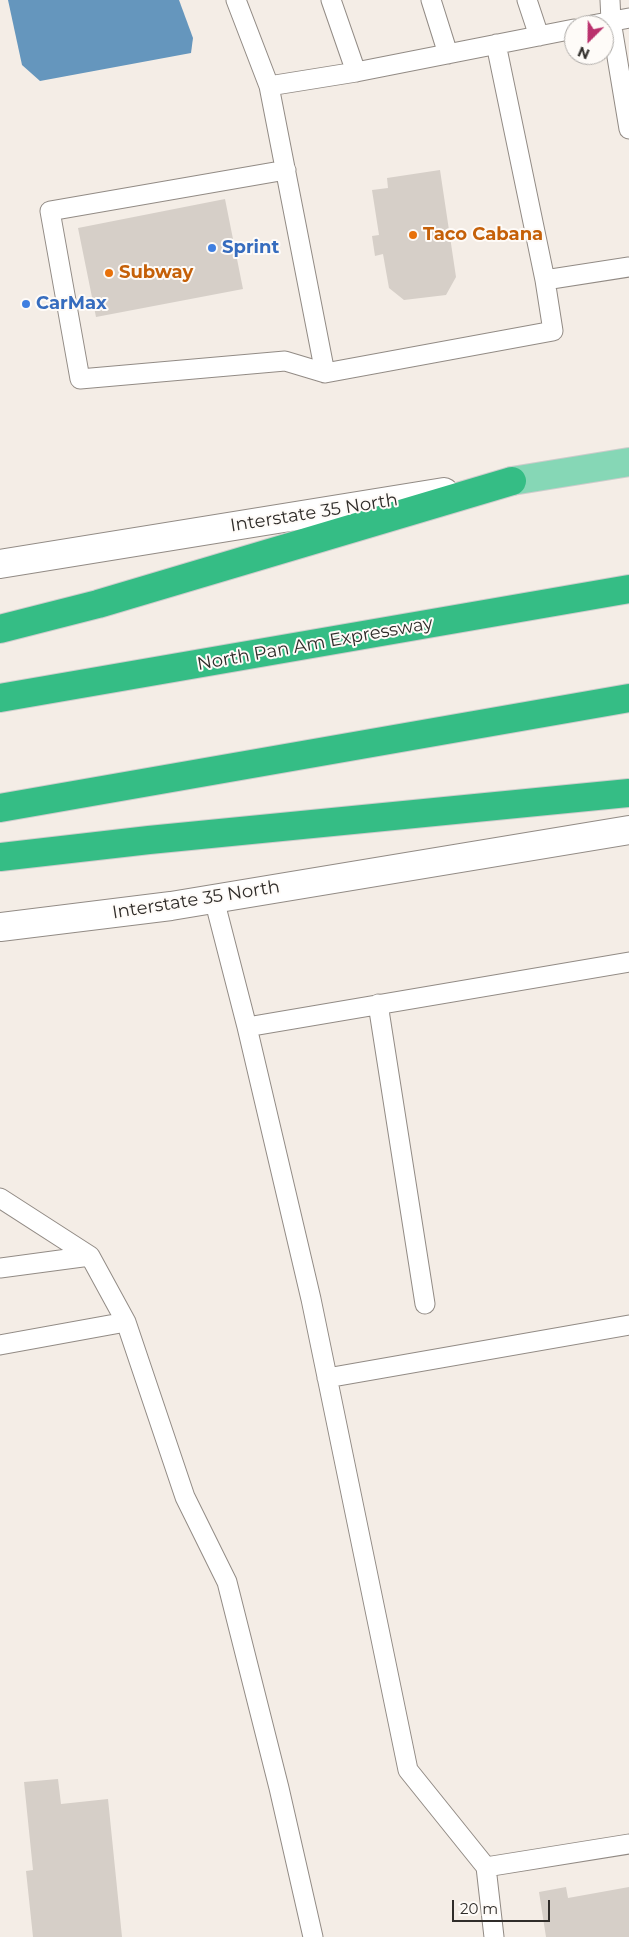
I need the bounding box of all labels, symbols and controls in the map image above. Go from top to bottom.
north arrow [564,15,614,65]
text: N [575,42,592,63]
place label: Taco Cabana [423,224,543,246]
marker: Taco Cabana [407,229,419,241]
place label: Sprint [222,237,279,259]
marker: Sprint [206,242,218,254]
place label: Subway [119,262,193,284]
marker: Subway [103,267,115,279]
place label: CarMax [36,293,107,315]
marker: CarMax [20,298,32,310]
street label: Interstate 35 North [229,489,399,537]
street label: North Pan Am Expressway [196,613,434,675]
street label: Interstate 35 North [111,876,281,924]
scale bar [454,1890,552,1922]
text: 20 m [460,1899,498,1918]

